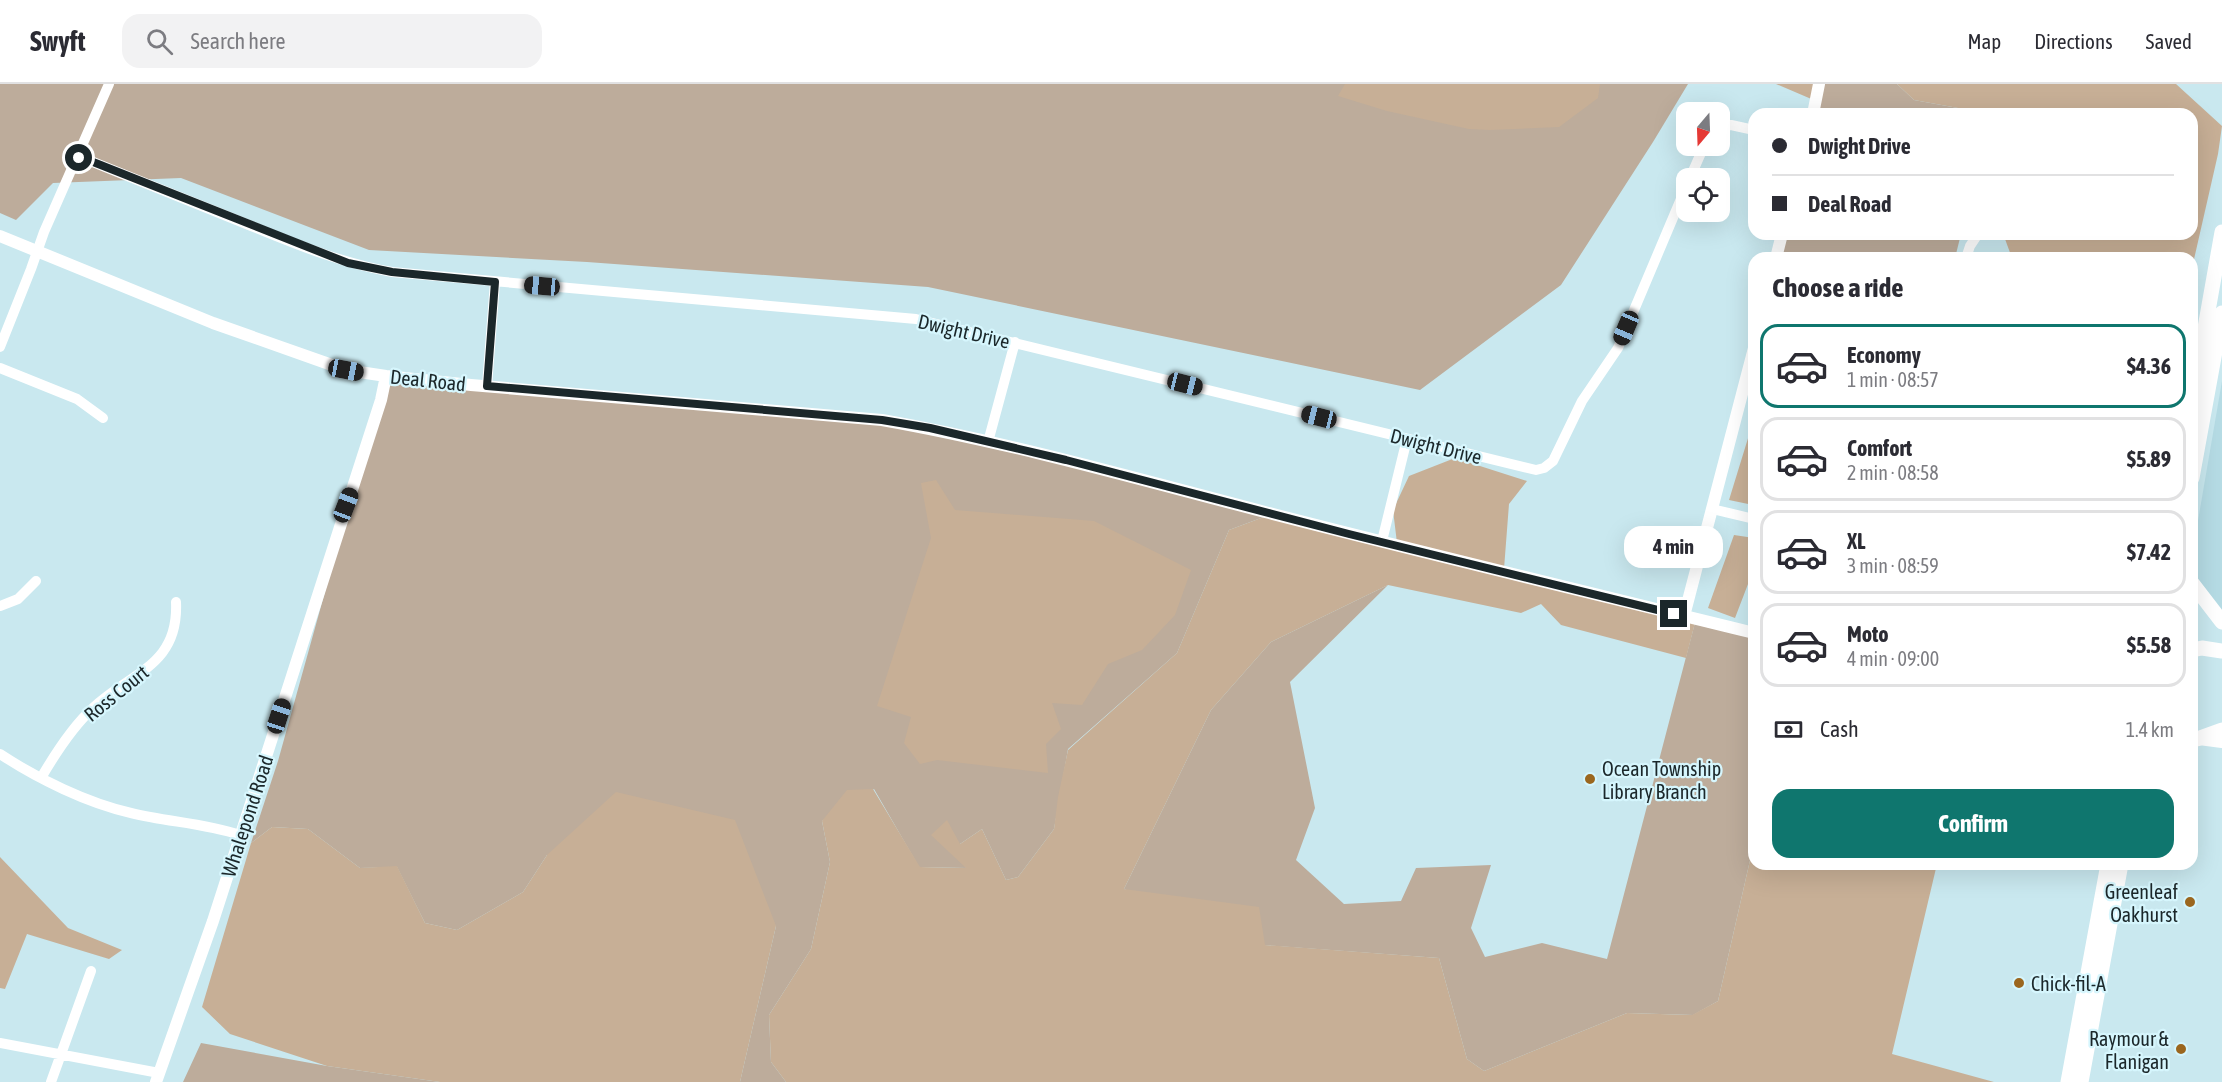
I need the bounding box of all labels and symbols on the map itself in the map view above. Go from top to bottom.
north arrow [1676,102,1730,156]
route start [65,144,92,171]
car [523,275,561,297]
car [1611,308,1641,348]
street label: Dwight Drive [916,309,1012,353]
car [327,358,365,382]
street label: Deal Road [389,365,467,395]
car [1165,371,1205,397]
car [1299,404,1339,430]
street label: Dwight Drive [1388,424,1484,468]
car [331,485,361,525]
callout: 4 min [1624,527,1724,569]
route end [1660,600,1687,627]
street label: Ross Court [79,660,153,726]
car [265,696,293,736]
street label: Whalepond Road [216,752,278,880]
place label: Ocean Township Library Branch [1602,757,1721,803]
marker: Ocean Township Library Branch [1583,772,1597,786]
place label: Greenleaf Oakhurst [2105,880,2178,926]
marker: Greenleaf Oakhurst [2183,895,2197,909]
place label: Chick-fil-A [2031,972,2106,995]
marker: Chick-fil-A [2012,976,2026,990]
place label: Raymour & Flanigan [2089,1027,2170,1073]
marker: Raymour & Flanigan [2174,1042,2188,1056]

